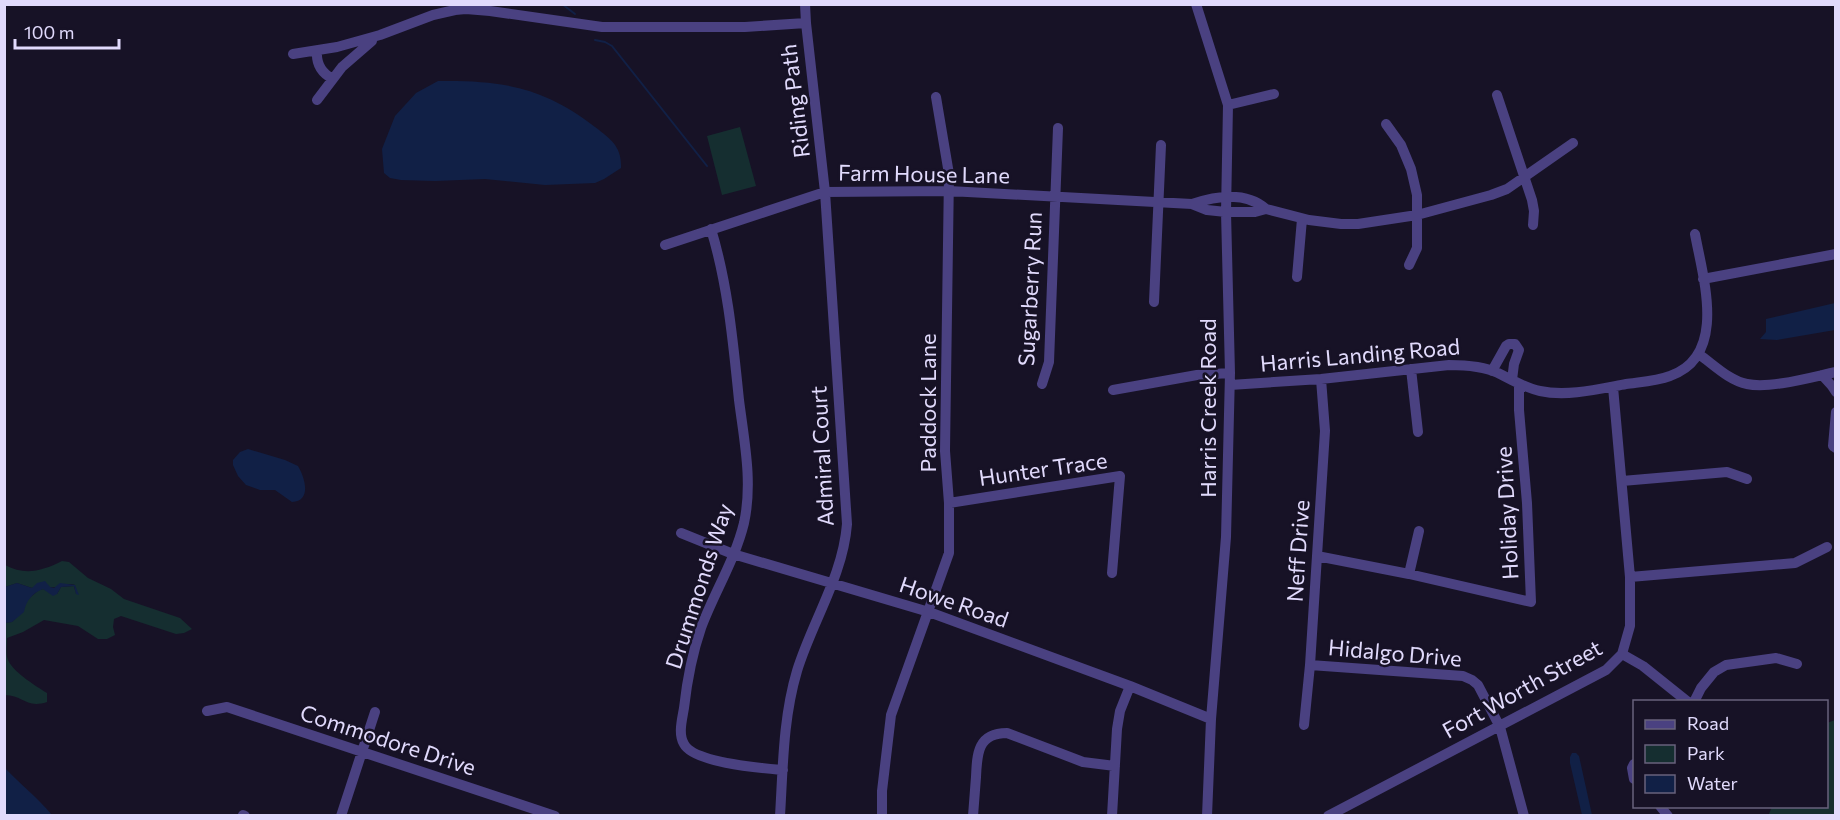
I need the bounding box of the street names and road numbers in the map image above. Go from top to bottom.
street label: Riding Path [774,43,815,159]
street label: Farm House Lane [838,159,1010,188]
street label: Sugarberry Run [1012,211,1047,367]
street label: Harris Creek Road [1194,318,1221,498]
street label: Harris Landing Road [1259,332,1461,377]
street label: Paddock Lane [914,333,941,473]
street label: Admiral Court [804,385,839,527]
street label: Hunter Trace [977,446,1109,491]
street label: Holiday Drive [1490,446,1523,580]
street label: Neff Drive [1280,499,1315,603]
street label: Drummonds Way [659,500,738,672]
street label: Howe Road [896,570,1012,633]
street label: Hidalgo Drive [1327,633,1463,672]
street label: Fort Worth Street [1437,634,1606,744]
street label: Commodore Drive [297,698,479,781]

